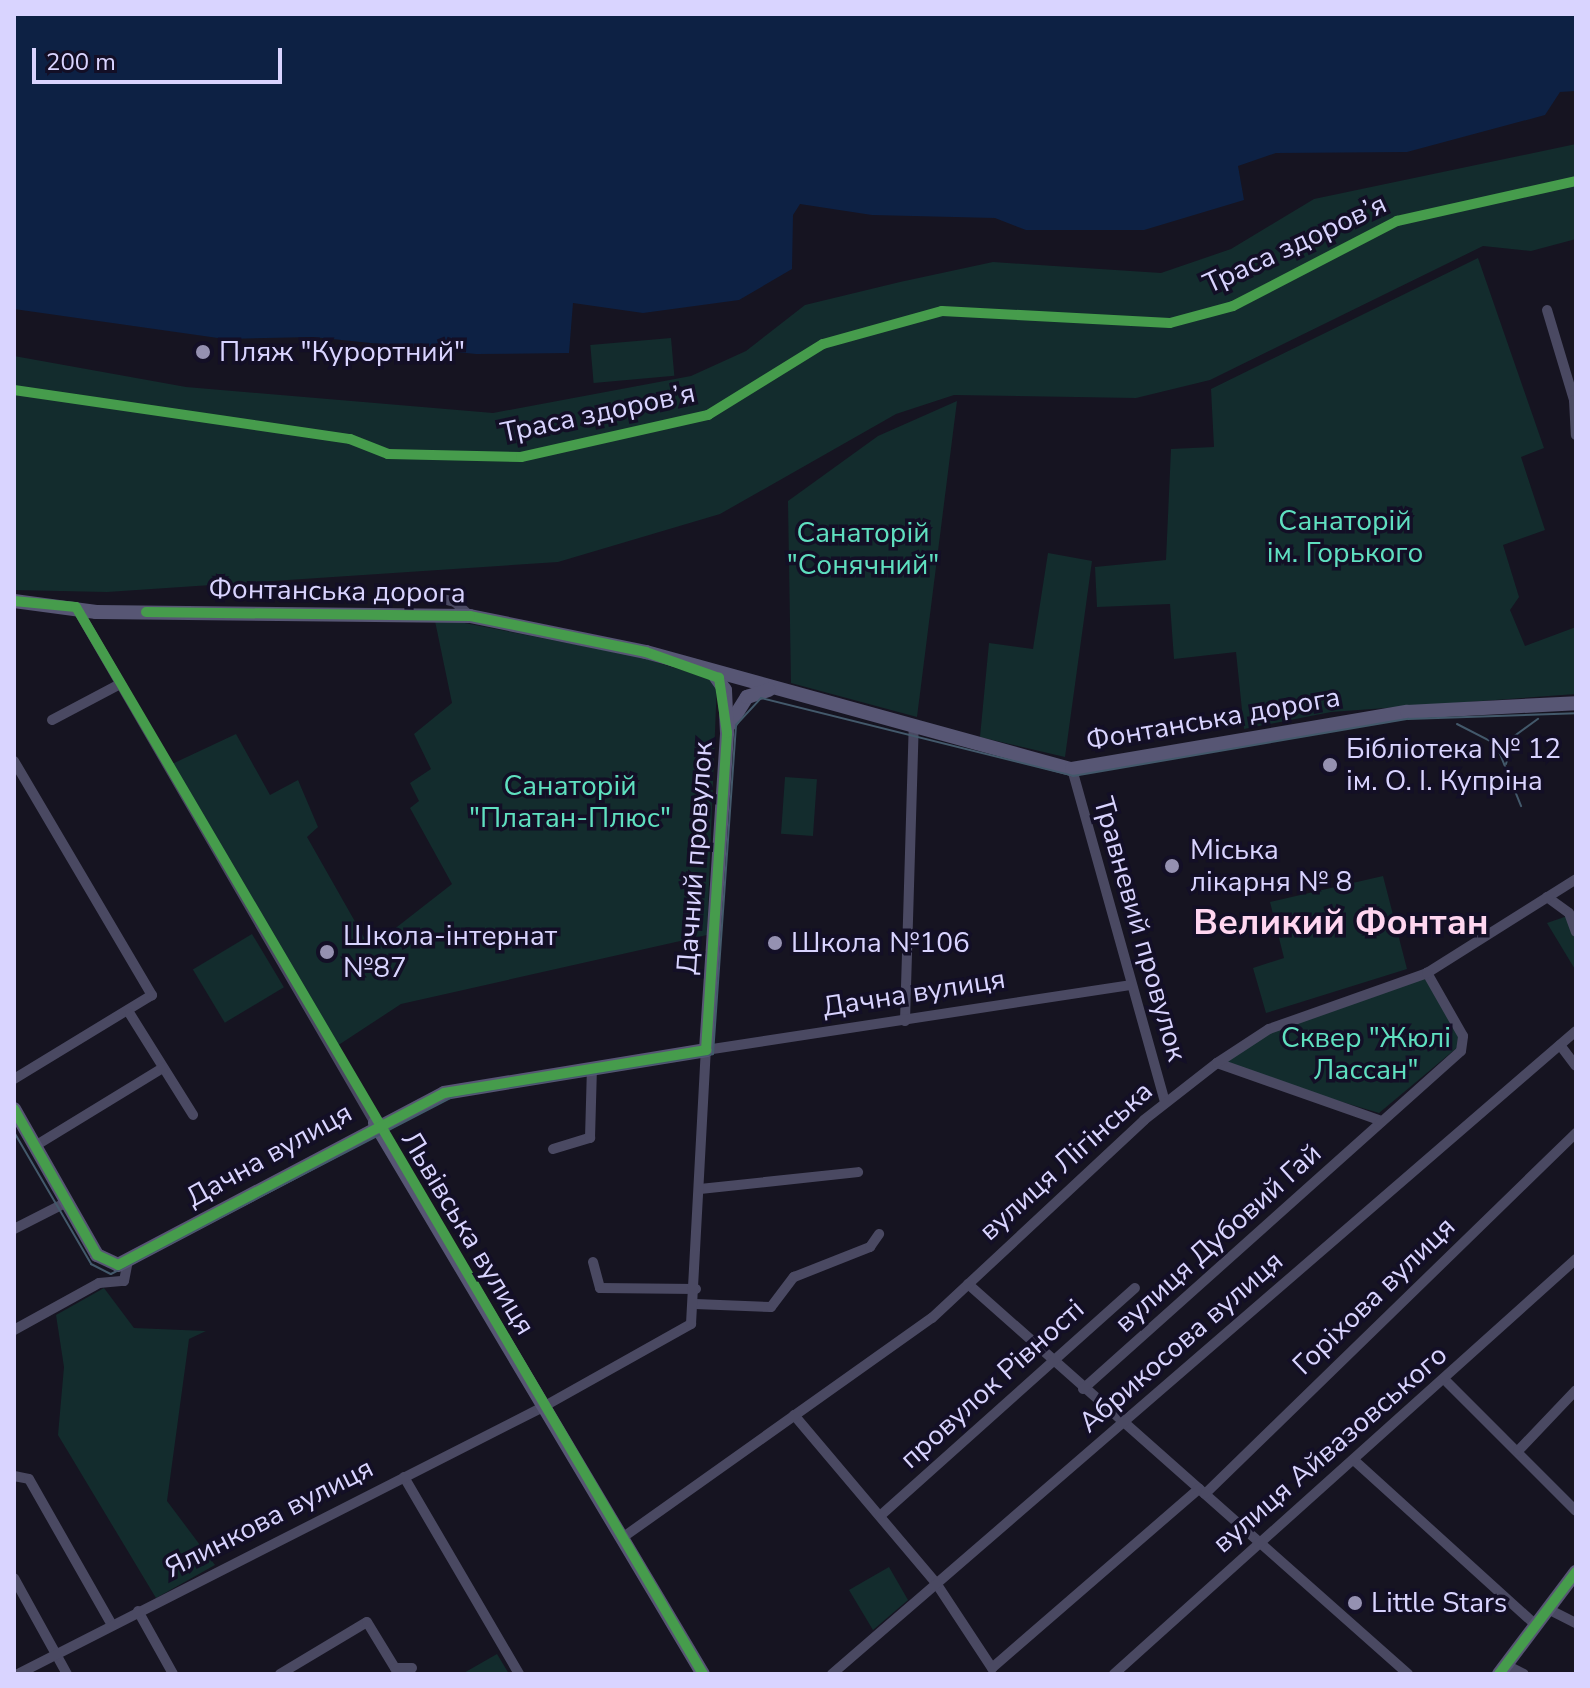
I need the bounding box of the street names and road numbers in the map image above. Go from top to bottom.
street label: Траса здоров’я [1198,187,1392,301]
street label: Траса здоров’я [498,376,698,450]
street label: Фонтанська дорога [208,572,466,610]
street label: Фонтанська дорога [1083,680,1343,758]
street label: Дачний провулок [670,740,720,976]
street label: Травневий провулок [1086,793,1194,1065]
street label: Дачна вулиця [820,962,1008,1024]
street label: вулиця Лігінська [972,1074,1160,1248]
street label: Дачна вулиця [180,1096,358,1214]
street label: Львівська вулиця [394,1125,542,1341]
street label: вулиця Дубовий Гай [1108,1136,1328,1340]
street label: Горіхова вулиця [1286,1210,1462,1382]
street label: Абрикосова вулиця [1072,1244,1290,1440]
street label: провулок Рівності [893,1292,1091,1476]
street label: вулиця Айвазовського [1206,1338,1454,1560]
street label: Ялинкова вулиця [159,1451,379,1585]

